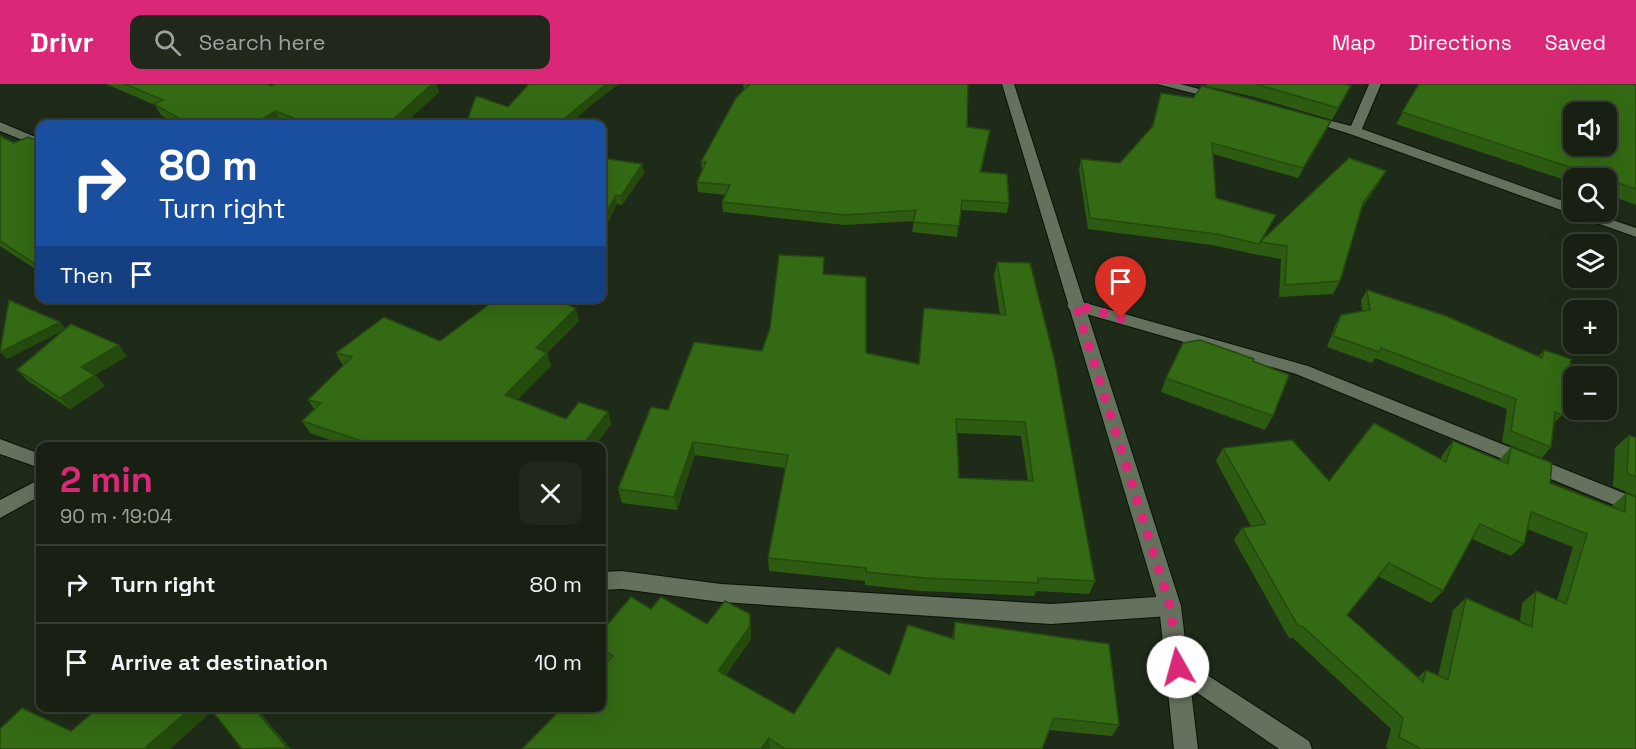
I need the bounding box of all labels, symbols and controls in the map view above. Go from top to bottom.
search box [130,15,550,69]
text: Drivr [30,24,94,60]
icon: search [151,26,184,59]
text: Search here [199,28,325,56]
text: Map [1332,29,1376,56]
text: Directions [1409,29,1512,56]
text: Saved [1545,29,1606,56]
map controls [1563,102,1617,420]
button: sound [1563,102,1617,156]
text: 80 m [159,139,258,192]
icon: right [60,144,138,222]
button: search [1563,168,1617,222]
text: Turn right [159,191,286,226]
button: layers [1563,234,1617,288]
pin [1095,256,1146,318]
icon: arrive [125,258,158,291]
text: Then [60,261,113,289]
icon: arrive [1104,265,1137,298]
button: + [1563,300,1617,354]
button: − [1563,366,1617,420]
text: 2 min [60,457,153,503]
button: close [519,462,582,525]
text: 90 m · 19:04 [60,503,172,529]
icon: right [60,568,93,601]
text: Turn right [111,570,216,598]
text: 80 m [530,570,582,598]
position arrow [1146,635,1210,699]
icon: arrive [60,646,93,679]
text: Arrive at destination [111,648,328,676]
text: 10 m [534,648,582,676]

